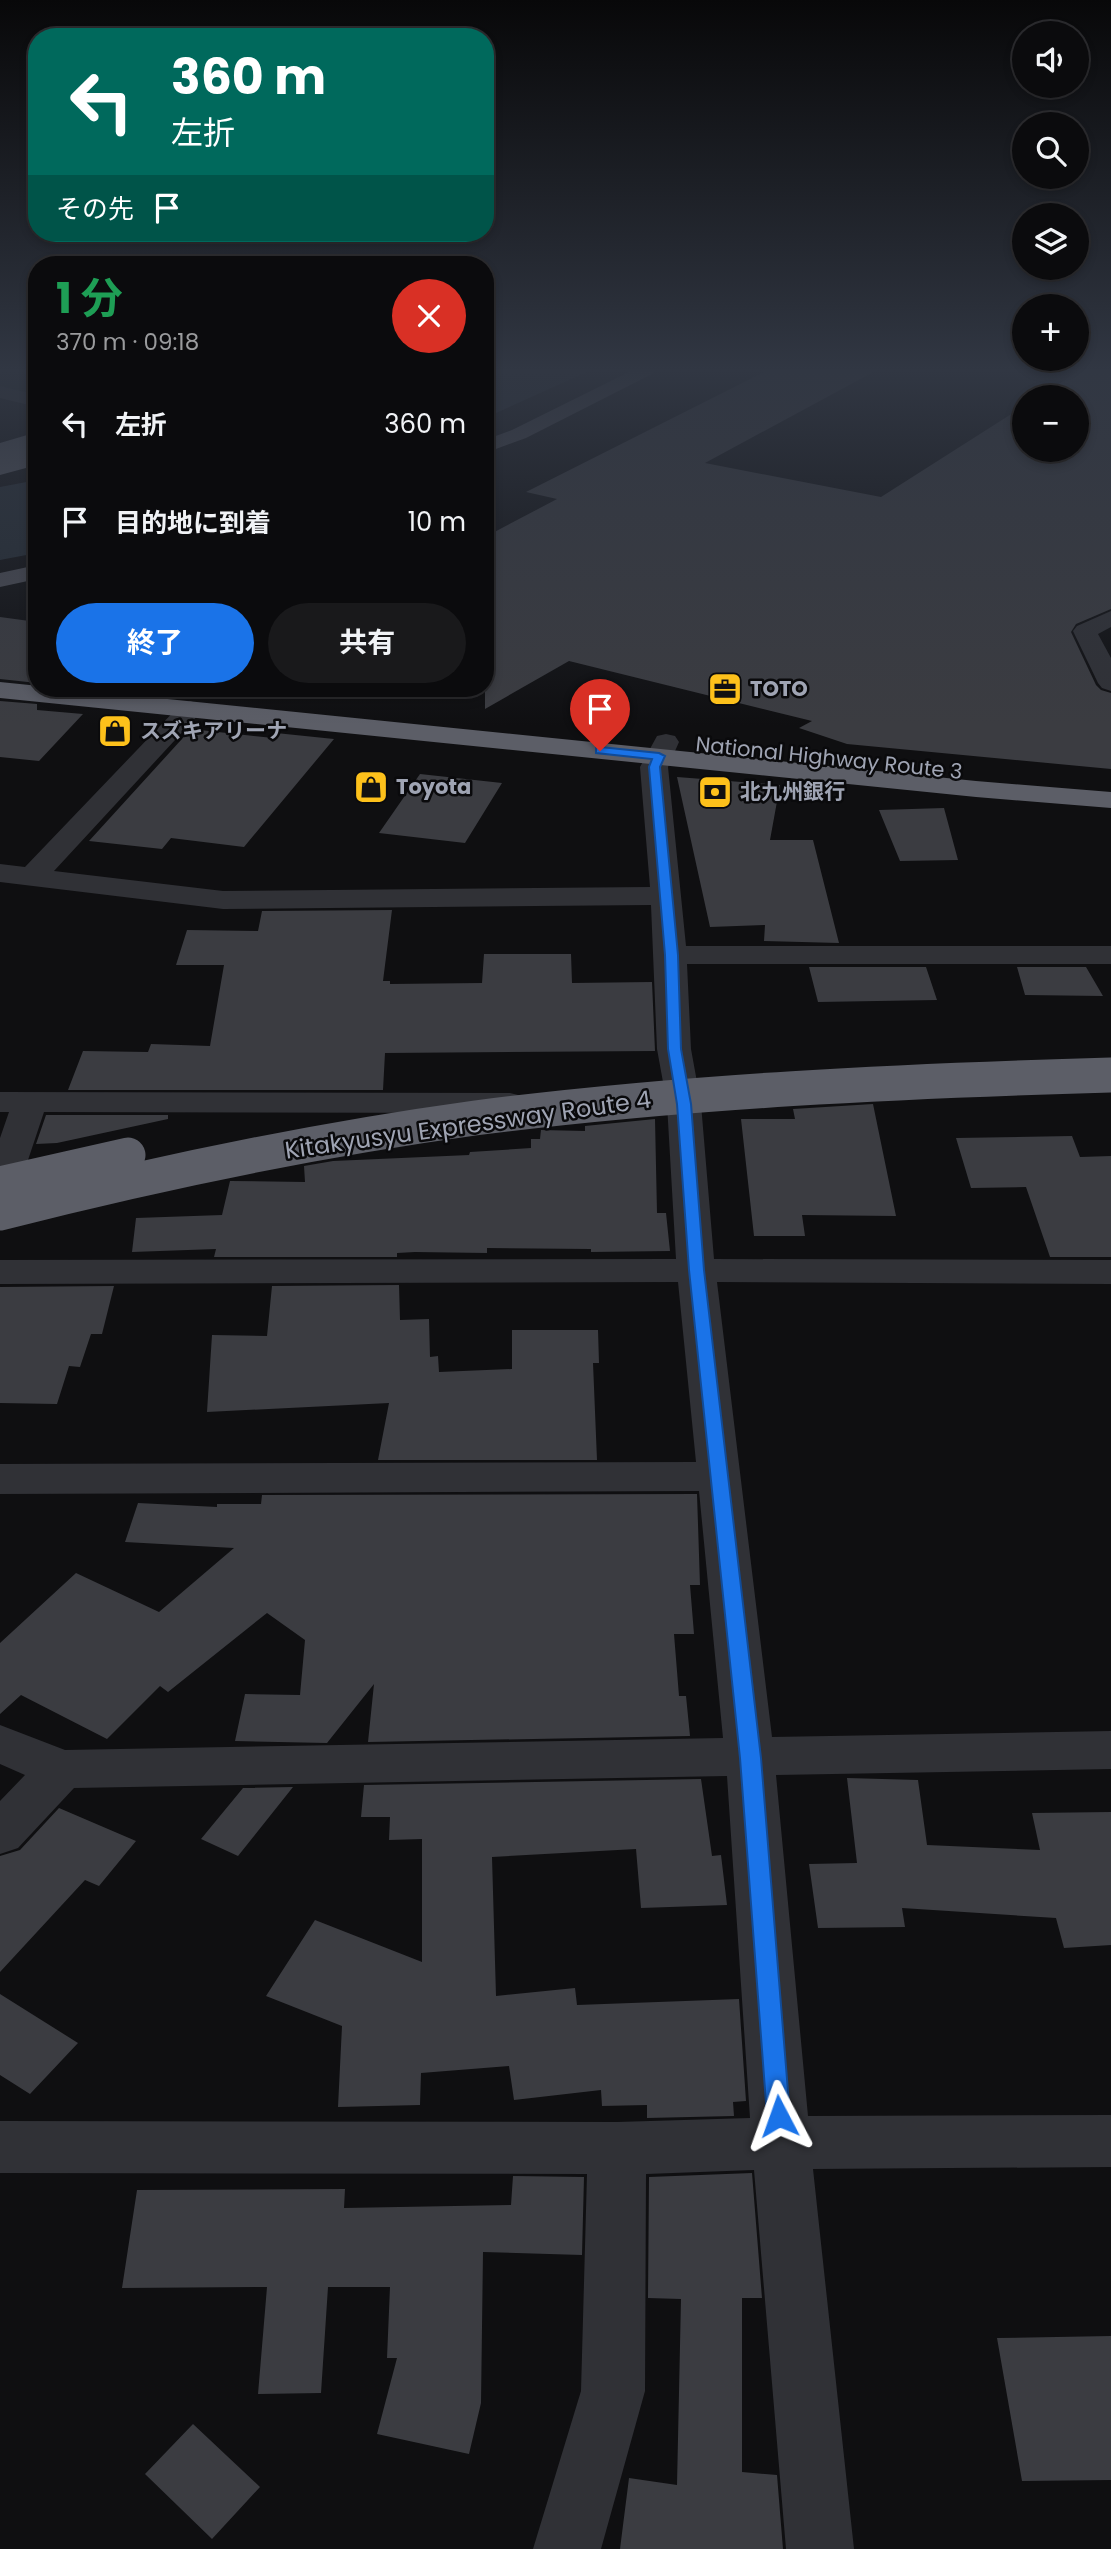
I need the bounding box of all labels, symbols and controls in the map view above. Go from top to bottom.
map controls [1012,21,1089,462]
button: sound [1012,21,1089,98]
text: 360 m [171,43,326,111]
icon: left [56,56,147,147]
text: 左折 [171,110,235,155]
button: search [1012,112,1089,189]
icon: arrive [148,189,186,227]
text: その先 [56,191,134,227]
button: layers [1012,203,1089,280]
text: 1 分 [56,269,123,328]
button: close [392,279,466,353]
button: + [1012,294,1089,371]
text: 370 m · 09:18 [56,326,199,358]
button: − [1012,385,1089,462]
icon: left [56,405,94,443]
text: 360 m [384,406,466,442]
text: 左折 [115,407,167,443]
icon: arrive [56,503,94,541]
text: 10 m [408,504,466,540]
text: 目的地に到着 [115,505,271,541]
button: 終了 [56,603,254,683]
button: 共有 [268,603,466,683]
office icon: TOTO [706,670,744,708]
place label: TOTO [750,674,808,703]
pin [570,679,630,751]
icon: arrive [581,690,619,728]
shop icon: スズキアリーナ [96,712,134,750]
place label: スズキアリーナ [140,716,287,745]
street label: National Highway Route 3 [694,729,964,786]
shop icon: Toyota [352,768,390,806]
place label: Toyota [396,772,471,801]
bank icon: 北九州銀行 [696,773,734,811]
place label: 北九州銀行 [740,777,845,806]
street label: Kitakyusyu Expressway Route 4 [283,1082,653,1167]
position arrow [742,2079,816,2153]

